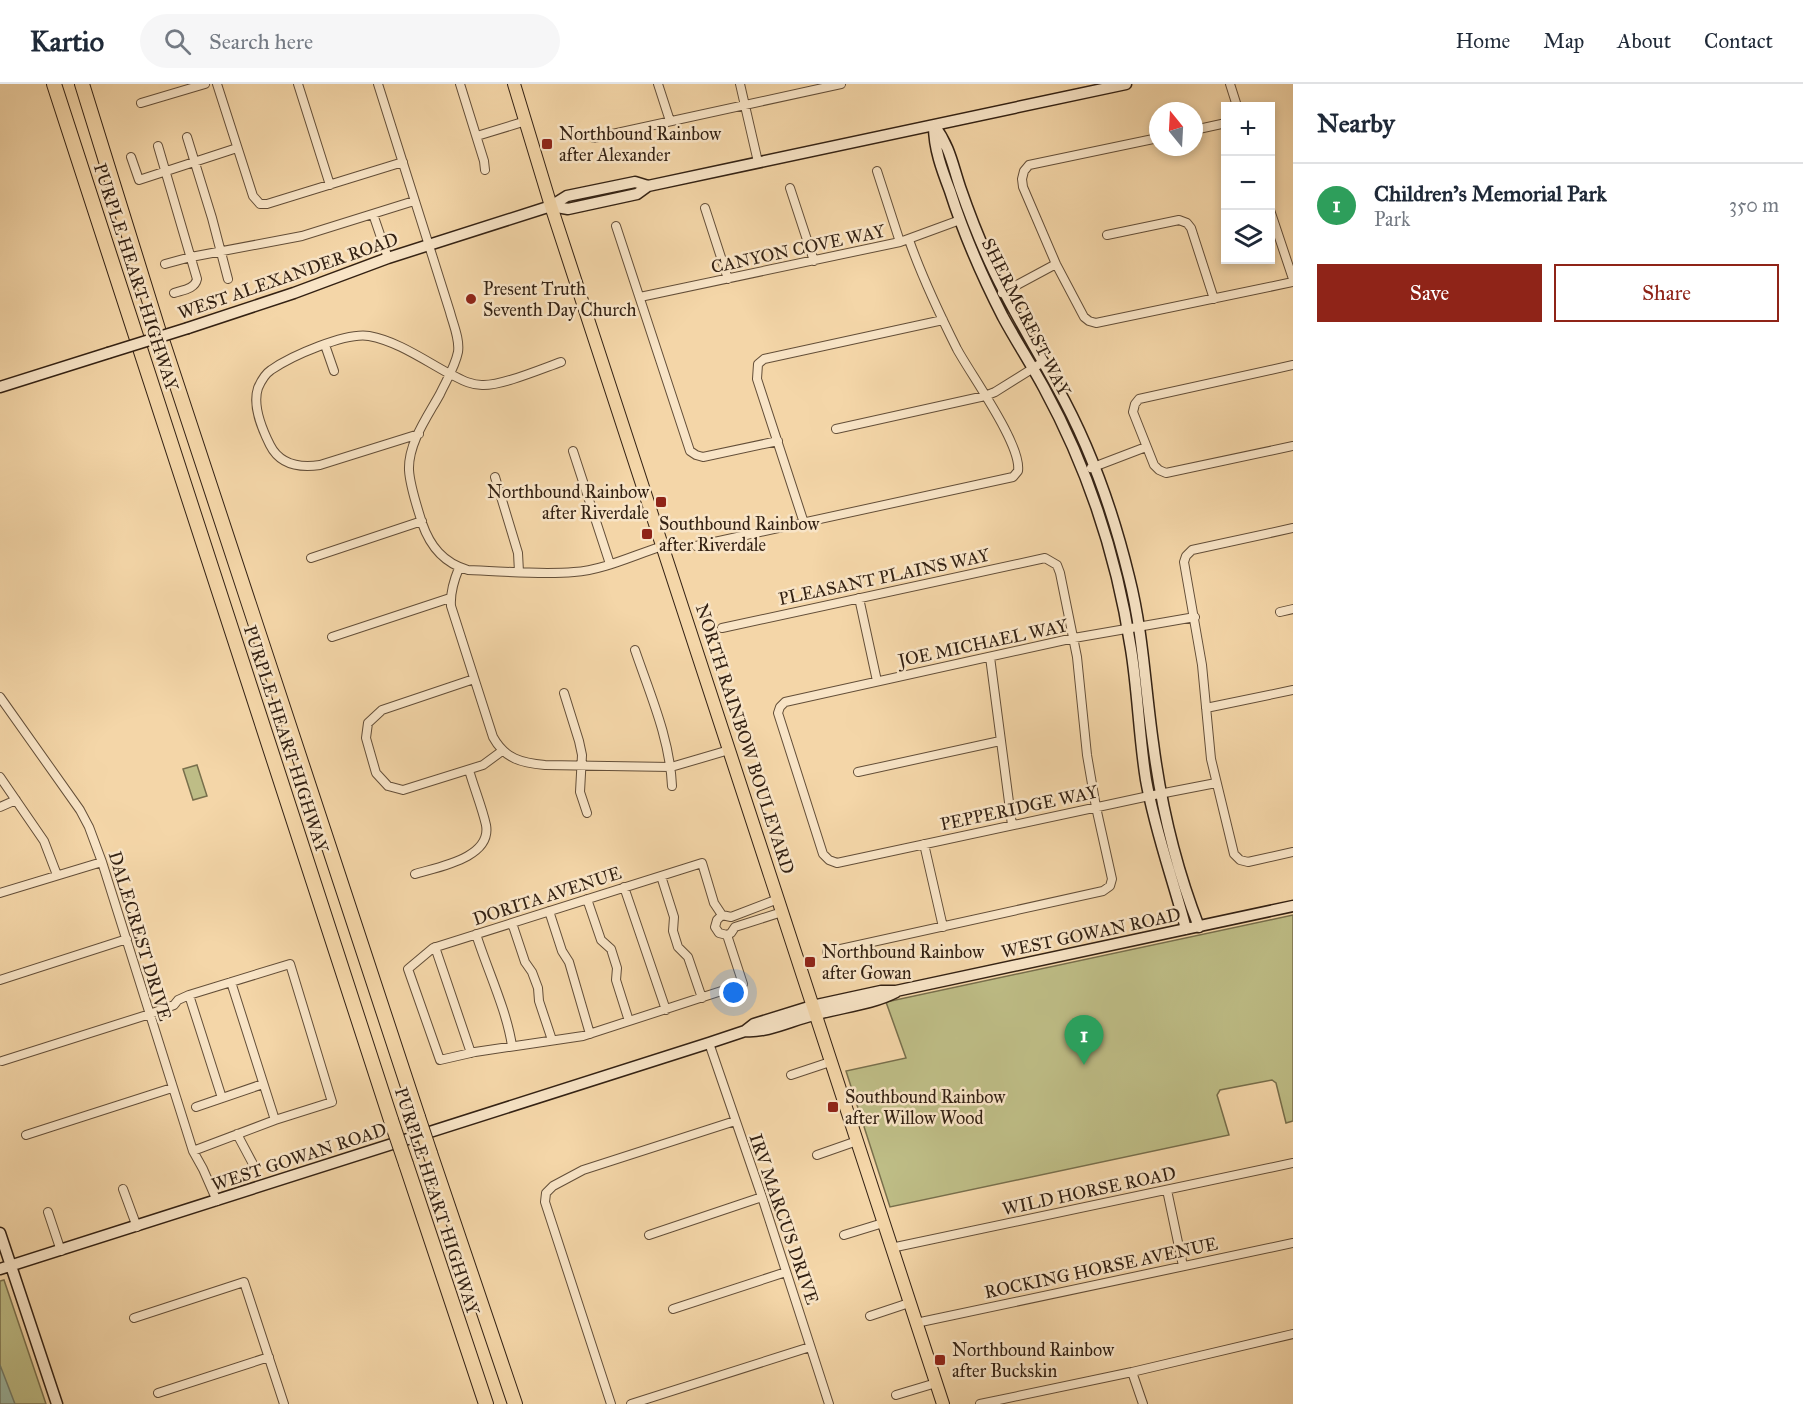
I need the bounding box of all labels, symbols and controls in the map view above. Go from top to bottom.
search box [140,14,560,68]
text: Kartio [30,24,104,59]
icon: search [161,25,194,58]
text: Search here [209,28,313,55]
text: Home [1455,28,1510,54]
text: Map [1543,28,1584,54]
text: About [1617,28,1671,54]
text: Contact [1704,28,1773,54]
north arrow [1149,102,1203,156]
map controls [1221,102,1275,264]
button: + [1221,102,1275,156]
text: Nearby [1317,107,1395,139]
place label: Northbound Rainbow after Alexander [559,123,721,166]
marker: Northbound Rainbow after Alexander [540,137,554,151]
button: − [1221,156,1275,210]
street label: PURPLE HEART HIGHWAY [89,160,183,394]
text: Children's Memorial Park [1374,180,1607,207]
text: 1 [1333,193,1340,217]
text: 350 m [1729,193,1779,217]
text: Park [1374,207,1410,231]
button: layers [1221,210,1275,264]
street label: CANYON COVE WAY [709,220,888,278]
street label: WEST ALEXANDER ROAD [175,228,401,324]
street label: SHERMCREST WAY [977,235,1075,400]
button: Save [1317,264,1542,322]
button: Share [1554,264,1779,322]
place label: Present Truth Seventh Day Church [483,278,637,321]
marker: Present Truth Seventh Day Church [464,292,478,306]
place label: Northbound Rainbow after Riverdale [487,481,649,524]
marker: Northbound Rainbow after Riverdale [654,495,668,509]
place label: Southbound Rainbow after Riverdale [659,513,819,556]
marker: Southbound Rainbow after Riverdale [640,527,654,541]
street label: PLEASANT PLAINS WAY [776,544,992,610]
street label: NORTH RAINBOW BOULEVARD [691,601,799,877]
street label: JOE MICHAEL WAY [894,614,1071,673]
street label: PURPLE HEART HIGHWAY [239,622,333,856]
street label: PEPPERIDGE WAY [938,780,1100,835]
street label: DALECREST DRIVE [104,848,176,1024]
street label: DORITA AVENUE [470,862,624,930]
street label: WEST GOWAN ROAD [999,903,1183,963]
place label: Northbound Rainbow after Gowan [822,941,984,984]
marker: Northbound Rainbow after Gowan [803,955,817,969]
your location [719,978,748,1007]
pin: 1 [1064,1016,1104,1065]
street label: PURPLE HEART HIGHWAY [390,1084,484,1318]
place label: Southbound Rainbow after Willow Wood [845,1086,1005,1129]
marker: Southbound Rainbow after Willow Wood [826,1100,840,1114]
street label: WEST GOWAN ROAD [209,1118,389,1196]
street label: IRV MARCUS DRIVE [744,1131,824,1307]
street label: WILD HORSE ROAD [1000,1162,1178,1220]
street label: ROCKING HORSE AVENUE [982,1232,1220,1304]
place label: Northbound Rainbow after Buckskin [952,1339,1114,1382]
marker: Northbound Rainbow after Buckskin [933,1353,947,1367]

